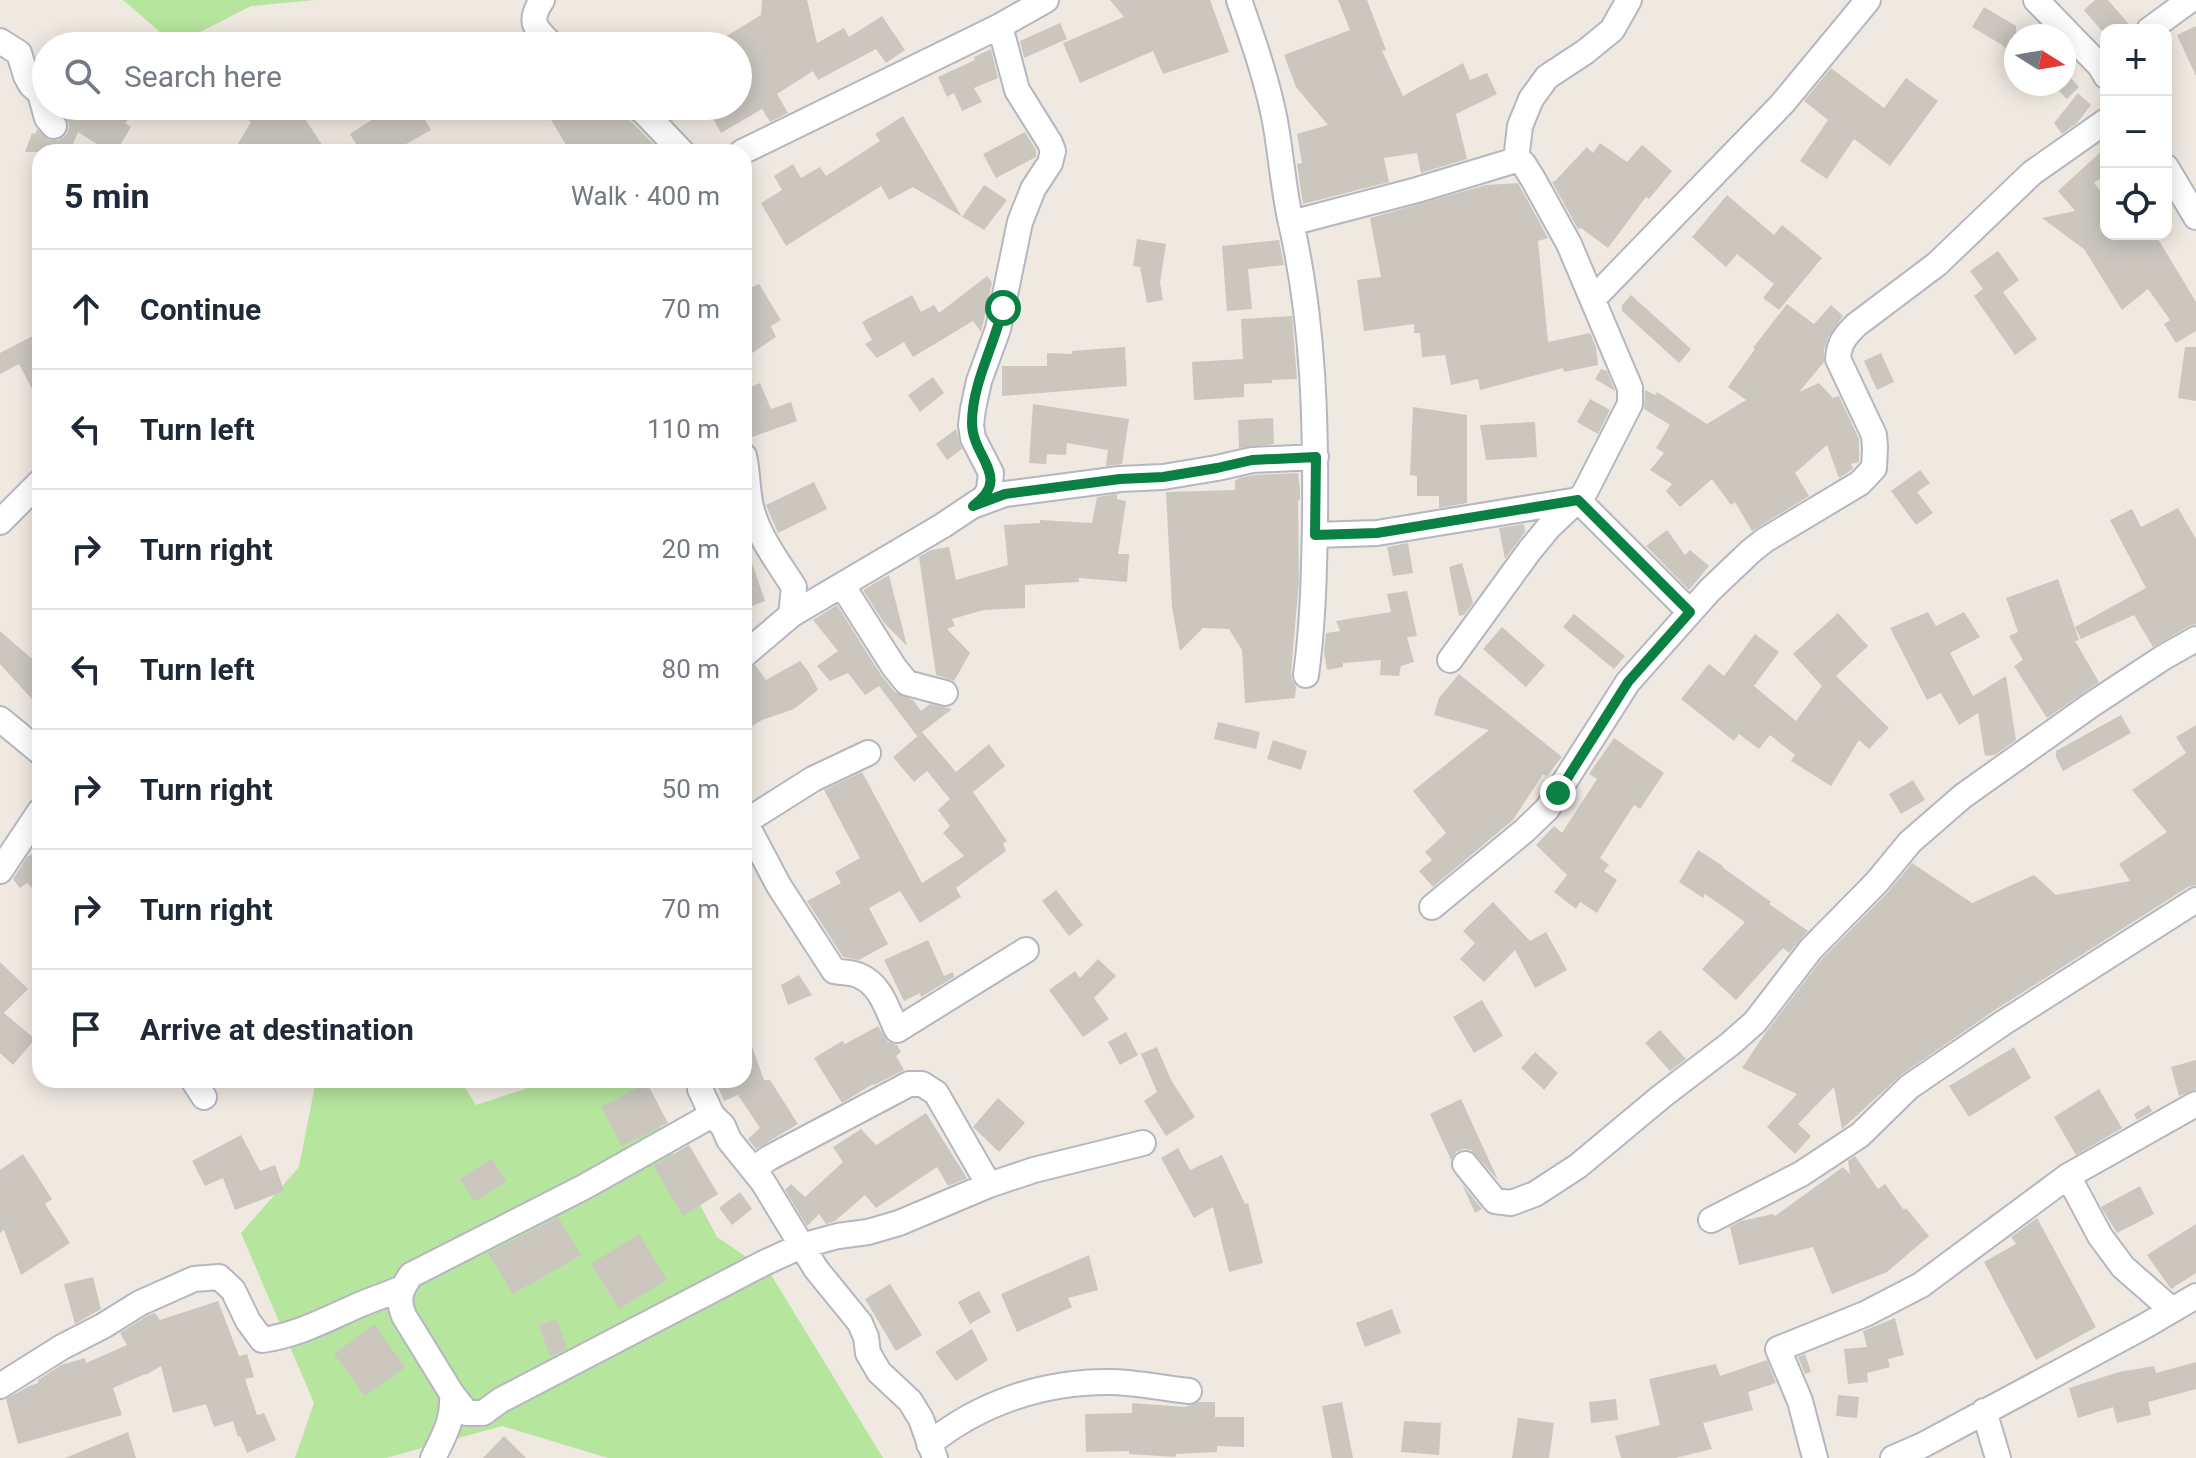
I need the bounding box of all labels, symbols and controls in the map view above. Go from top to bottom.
north arrow [2004,24,2076,96]
map controls [2100,24,2172,240]
button: + [2100,24,2172,96]
search box [32,32,752,120]
icon: search [60,54,104,98]
text: Search here [124,59,282,94]
button: − [2100,96,2172,168]
button: locate [2100,168,2172,240]
text: 5 min [64,176,149,216]
text: Walk · 400 m [571,181,720,211]
icon: ahead [64,287,108,331]
route start [985,290,1021,326]
text: Continue [140,292,261,327]
text: 70 m [662,294,720,324]
icon: left [64,407,108,451]
text: Turn left [140,412,255,447]
text: 110 m [647,414,720,444]
icon: right [64,527,108,571]
text: Turn right [140,532,273,567]
text: 20 m [662,534,720,564]
icon: left [64,647,108,691]
text: Turn left [140,652,255,687]
text: 80 m [662,654,720,684]
icon: right [64,767,108,811]
text: Turn right [140,772,273,807]
text: 50 m [662,774,720,804]
route end [1540,775,1576,811]
icon: right [64,887,108,931]
text: Turn right [140,892,273,927]
text: 70 m [662,894,720,924]
icon: arrive [64,1007,108,1051]
text: Arrive at destination [140,1012,414,1047]

